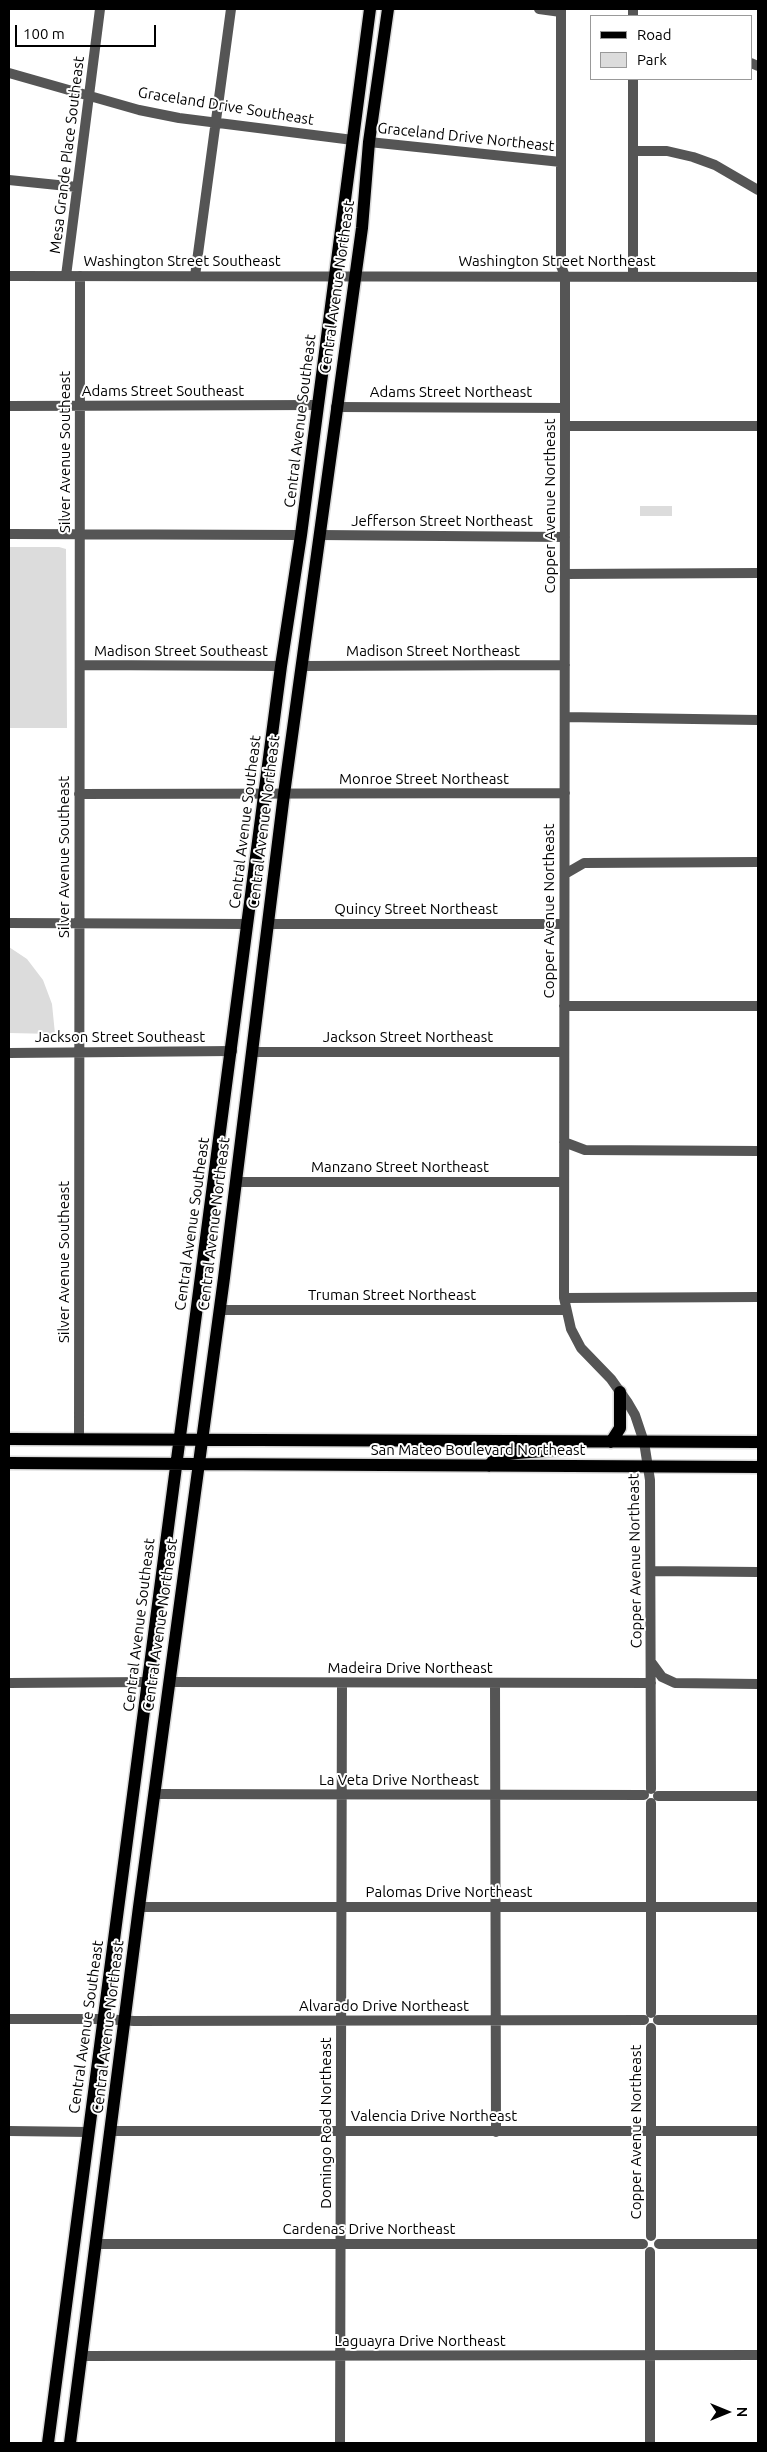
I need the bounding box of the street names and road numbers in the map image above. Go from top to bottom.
street label: Mesa Grande Place Southeast [46,55,88,255]
street label: Graceland Drive Southeast [137,83,315,129]
street label: Graceland Drive Northeast [377,119,555,155]
street label: Central Avenue Northeast [316,199,358,375]
street label: Washington Street Southeast [83,252,281,270]
street label: Washington Street Northeast [458,252,656,270]
street label: Central Avenue Southeast [280,333,320,509]
street label: Silver Avenue Southeast [56,371,74,533]
street label: Adams Street Southeast [82,382,244,400]
street label: Adams Street Northeast [370,383,532,401]
street label: Copper Avenue Northeast [541,419,559,593]
street label: Jefferson Street Northeast [351,512,533,530]
street label: Madison Street Southeast [94,642,268,660]
street label: Madison Street Northeast [346,642,520,660]
street label: Central Avenue Southeast [225,734,265,910]
street label: Central Avenue Northeast [244,734,284,910]
street label: Monroe Street Northeast [339,770,509,788]
street label: Silver Avenue Southeast [55,776,73,938]
street label: Copper Avenue Northeast [540,824,558,998]
street label: Quincy Street Northeast [334,900,498,918]
street label: Jackson Street Southeast [35,1028,205,1046]
street label: Jackson Street Northeast [323,1028,493,1046]
street label: Central Avenue Southeast [171,1136,213,1312]
street label: Central Avenue Northeast [194,1136,234,1312]
street label: Manzano Street Northeast [311,1158,489,1176]
street label: Silver Avenue Southeast [55,1181,73,1343]
street label: Truman Street Northeast [308,1286,476,1304]
street label: San Mateo Boulevard Northeast [371,1441,585,1459]
street label: Copper Avenue Northeast [624,1473,646,1649]
street label: Central Avenue Southeast [119,1537,159,1713]
street label: Central Avenue Northeast [139,1537,181,1713]
street label: Madeira Drive Northeast [327,1659,493,1677]
street label: La Veta Drive Northeast [319,1771,479,1789]
street label: Palomas Drive Northeast [366,1883,532,1901]
street label: Central Avenue Southeast [65,1939,107,2115]
street label: Central Avenue Northeast [88,1939,128,2115]
street label: Alvarado Drive Northeast [299,1997,469,2015]
street label: Domingo Road Northeast [317,2037,335,2209]
street label: Copper Avenue Northeast [627,2045,645,2219]
street label: Valencia Drive Northeast [351,2107,517,2125]
street label: Cardenas Drive Northeast [283,2220,455,2238]
street label: Laguayra Drive Northeast [334,2332,506,2350]

